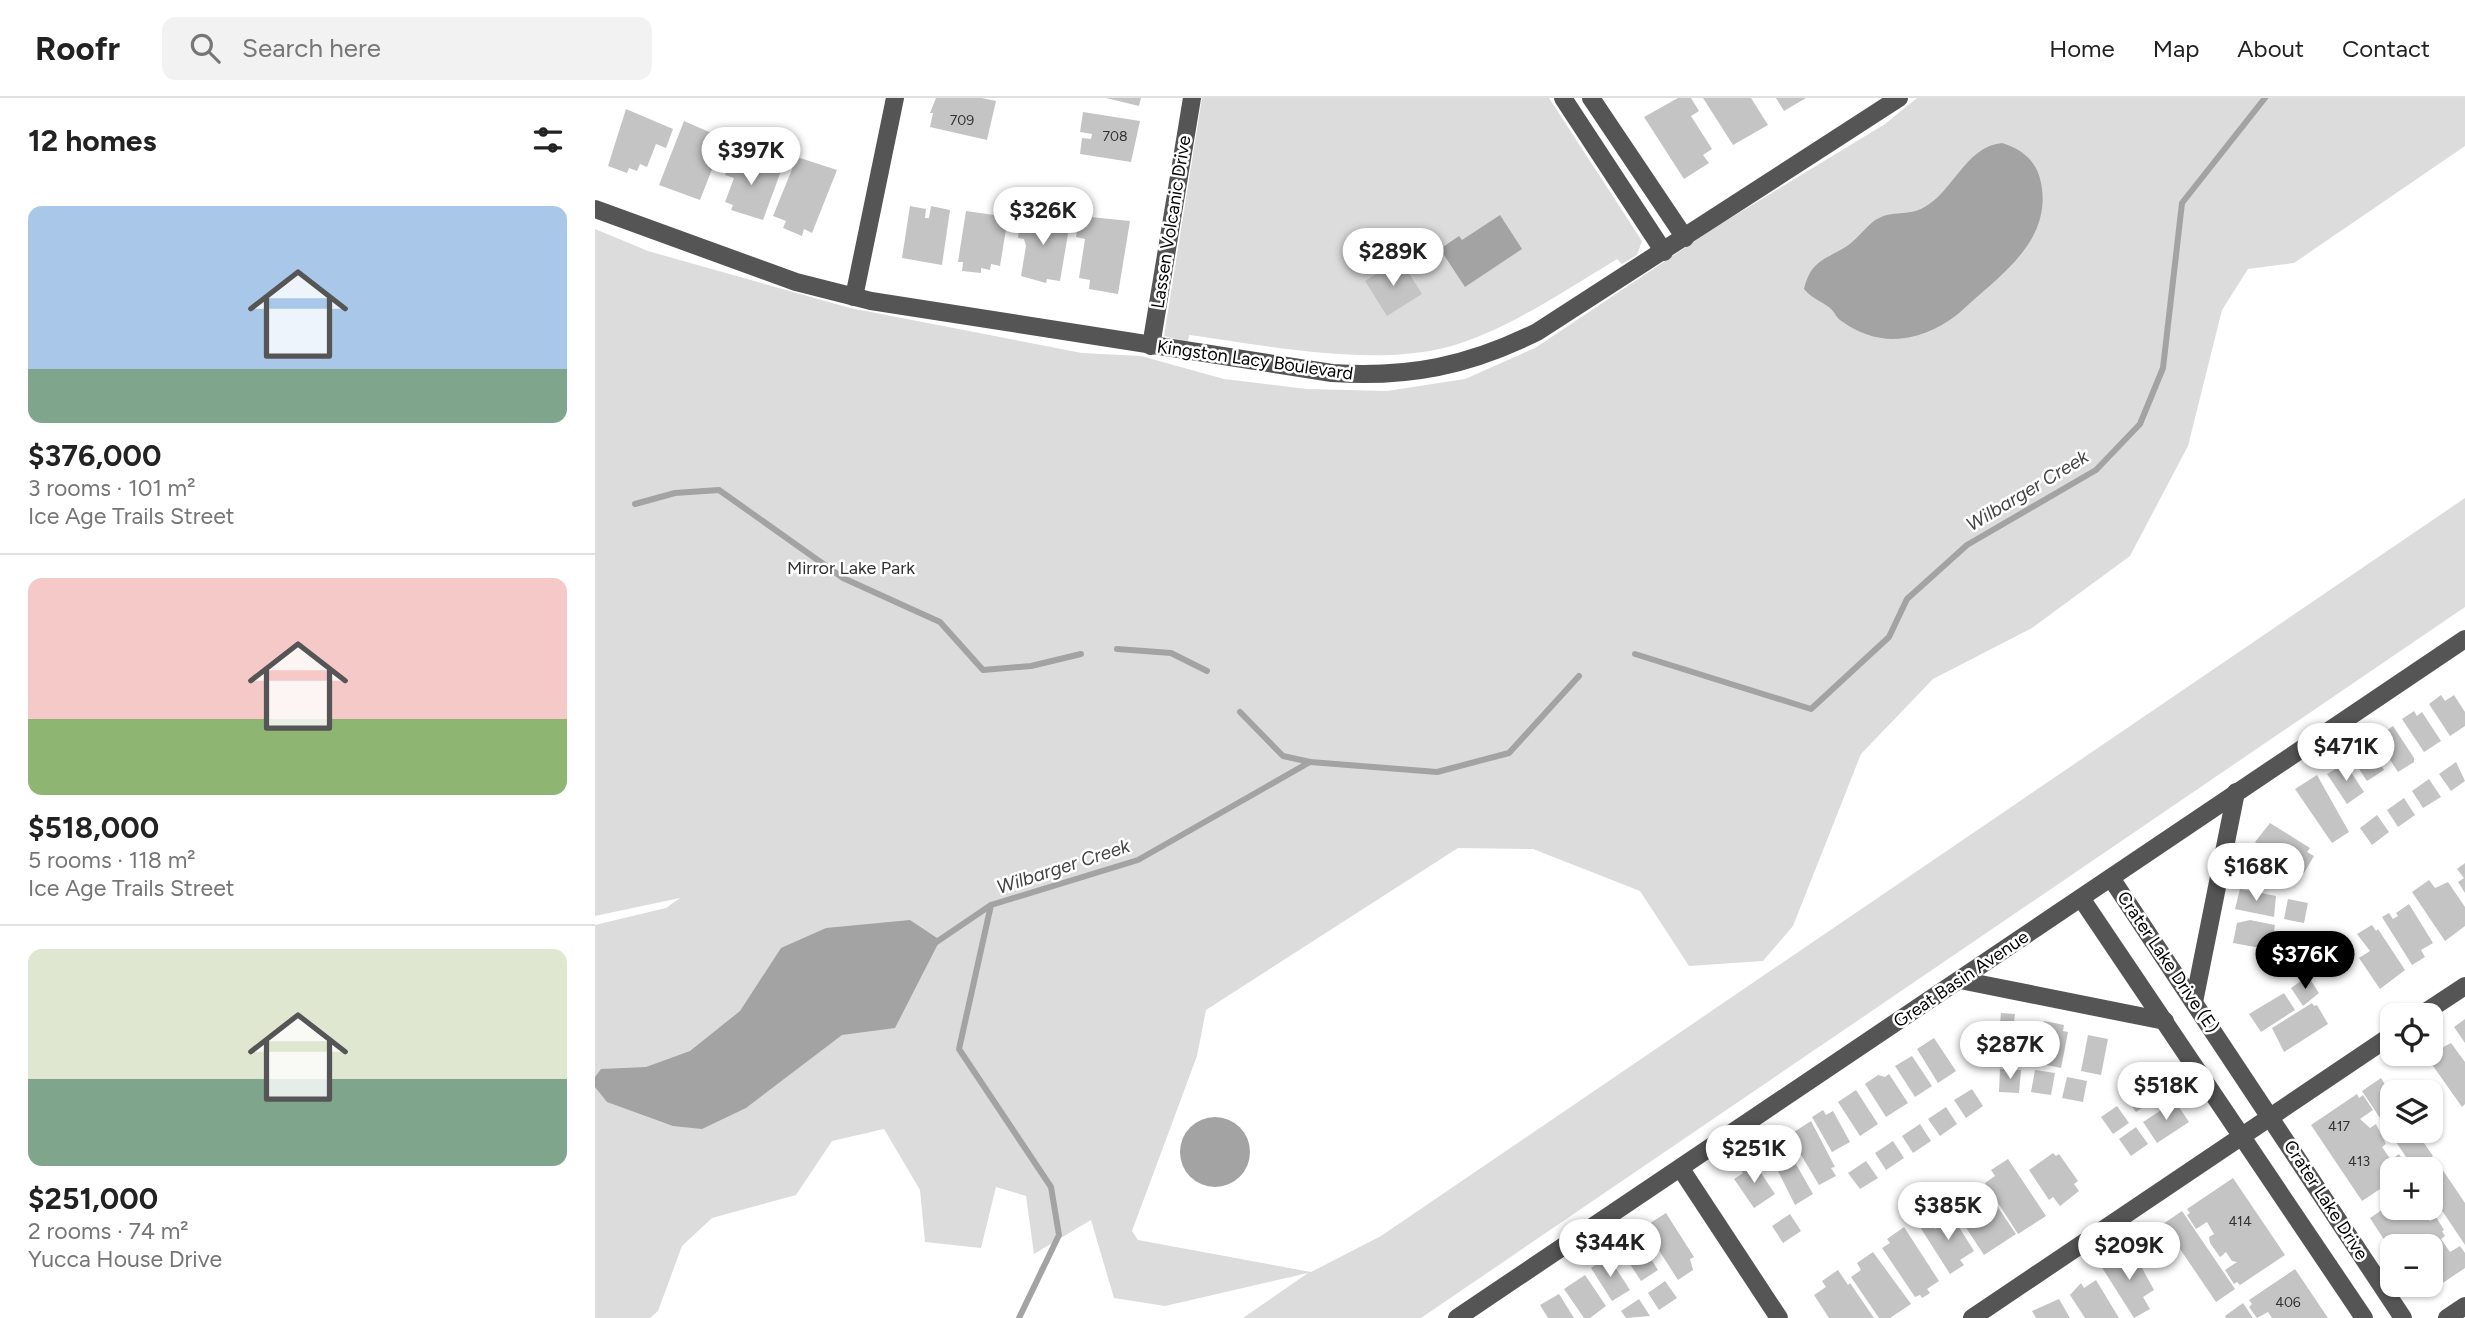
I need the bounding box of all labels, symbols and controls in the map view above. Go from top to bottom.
search box [162,17,652,80]
text: Roofr [35,29,120,68]
icon: search [186,29,224,67]
text: Search here [242,32,381,64]
text: Home [2049,34,2115,63]
text: Map [2153,34,2199,63]
text: About [2237,34,2304,63]
text: Contact [2342,34,2430,63]
house number: 709 [950,112,974,129]
icon: filters [529,121,567,159]
text: 12 homes [28,122,156,159]
pin: $397K [702,127,800,187]
house number: 708 [1102,128,1128,145]
street label: Lassen Volcanic Drive [1146,134,1196,310]
text: $397K [718,136,784,164]
pin: $326K [994,188,1092,247]
text: $326K [1009,196,1077,224]
pin: $289K [1344,228,1442,288]
text: $289K [1359,237,1427,265]
icon: home [235,251,361,377]
street label: Kingston Lacy Boulevard [1156,335,1354,385]
text: $376,000 [28,437,161,474]
water label: Wilbarger Creek [1962,444,2093,536]
text: 3 rooms · 101 m² [28,474,195,502]
text: Ice Age Trails Street [28,502,234,530]
park label: Mirror Lake Park [787,557,915,579]
icon: home [235,623,361,749]
pin: $471K [2297,724,2395,783]
text: $471K [2313,732,2379,760]
text: $518,000 [28,809,159,846]
water label: Wilbarger Creek [994,834,1133,899]
pin: $168K [2207,844,2305,903]
text: 5 rooms · 118 m² [28,846,196,874]
text: $168K [2223,852,2289,880]
text: Ice Age Trails Street [28,874,234,902]
street label: Crater Lake Drive (E) [2112,887,2224,1037]
street label: Great Basin Avenue [1889,926,2033,1032]
pin: $376K [2256,932,2354,991]
text: $376K [2272,940,2338,968]
icon: home [235,994,361,1120]
map controls [2380,1003,2443,1297]
button: locate [2380,1003,2443,1066]
pin: $287K [1961,1021,2059,1081]
text: $287K [1976,1030,2044,1058]
pin: $518K [2117,1062,2215,1122]
text: $518K [2133,1071,2199,1099]
button: layers [2380,1080,2443,1143]
house number: 417 [2328,1118,2350,1135]
pin: $251K [1705,1126,1803,1185]
text: $251K [1722,1134,1786,1162]
street label: Crater Lake Drive [2279,1136,2373,1264]
house number: 413 [2348,1153,2370,1170]
button: + [2380,1157,2443,1220]
text: $251,000 [28,1180,158,1217]
pin: $385K [1899,1182,1997,1242]
text: $385K [1914,1191,1982,1219]
house number: 414 [2228,1213,2252,1230]
text: 2 rooms · 74 m² [28,1217,189,1245]
pin: $344K [1561,1220,1659,1279]
pin: $209K [2080,1222,2178,1282]
text: $344K [1575,1228,1645,1256]
text: $209K [2094,1231,2164,1259]
button: − [2380,1234,2443,1297]
text: Yucca House Drive [28,1245,222,1273]
house number: 406 [2275,1294,2301,1311]

